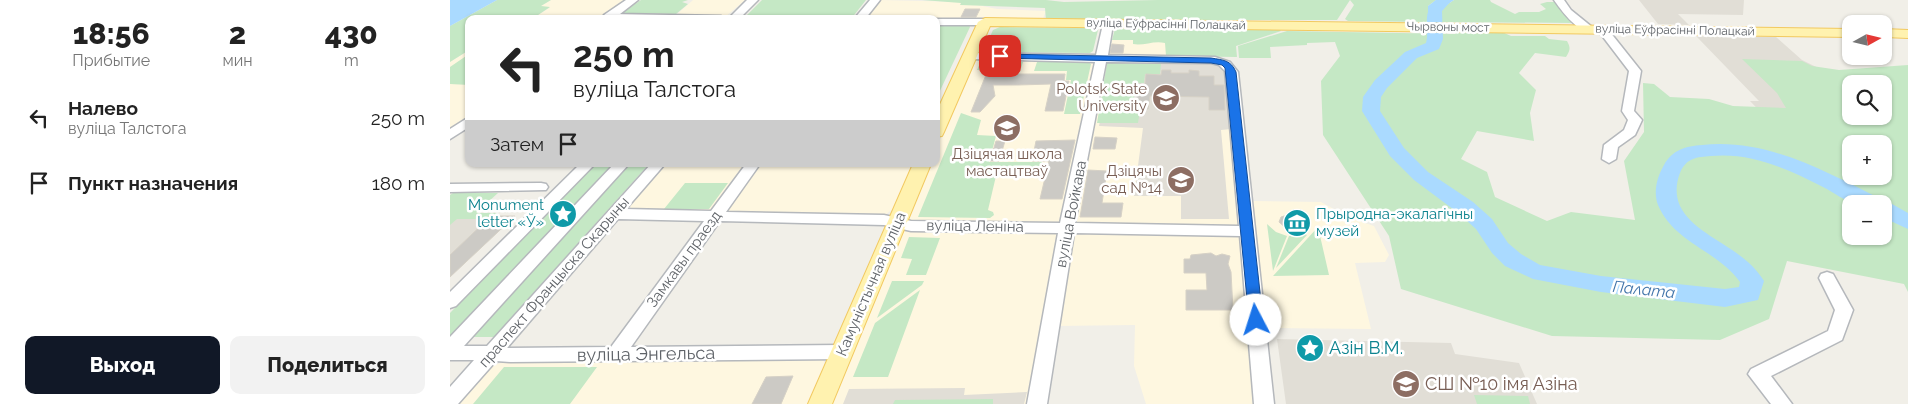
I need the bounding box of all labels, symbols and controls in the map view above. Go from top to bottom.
north arrow [1842,15,1892,65]
map controls [1842,15,1892,245]
text: 18:56 [73,16,150,51]
text: 2 [229,16,246,51]
text: 430 [325,16,378,51]
street label: вуліца Еўфрасінні Полацкай [1086,16,1246,32]
street label: Чырвоны мост [1406,19,1490,35]
street label: вуліца Еўфрасінні Полацкай [1595,22,1755,38]
text: 250 m [573,34,675,75]
icon: left [490,35,555,100]
pin [979,35,1021,77]
icon: arrive [986,42,1014,70]
text: Прибытие [72,51,150,70]
text: мин [223,51,253,70]
text: m [344,51,359,70]
button: search [1842,75,1892,125]
text: вуліца Талстога [573,76,736,102]
place label: Polotsk State University [1056,80,1147,115]
school or university icon: Polotsk State University [1151,83,1181,113]
text: Налево [68,97,138,119]
icon: left [25,104,53,132]
text: 250 m [371,107,425,129]
school or university icon: Дзіцячая школа мастацтваў [992,113,1022,143]
text: вуліца Талстога [68,119,186,138]
icon: arrive [554,130,582,158]
text: Затем [490,133,544,155]
button: + [1842,135,1892,185]
place label: Дзіцячая школа мастацтваў [952,145,1062,180]
street label: вуліца Войкава [1052,159,1090,269]
place label: Дзіцячы сад №14 [1101,162,1162,197]
school or university icon: Дзіцячы сад №14 [1166,165,1196,195]
icon: arrive [25,169,53,197]
text: Пункт назначения [68,172,238,194]
text: 180 m [372,172,425,194]
street label: праспект Францыска Скарыны [475,193,633,371]
button: − [1842,195,1892,245]
place label: Monument letter «Ў» [468,196,544,231]
place icon: Monument letter «Ў» [548,199,578,229]
place label: Прыродна-экалагічны музей [1316,205,1473,240]
street label: Замкавы праезд [643,207,725,311]
museum icon: Прыродна-экалагічны музей [1282,208,1312,238]
street label: Камуністычная вуліца [832,209,910,359]
street label: вуліца Леніна [926,216,1024,236]
water label: Палата [1612,277,1677,302]
position arrow [1229,293,1281,345]
place icon: Азін В.М. [1295,333,1325,363]
button: Выход [25,336,220,394]
button: Поделиться [230,336,425,394]
place label: Азін В.М. [1329,337,1403,358]
street label: вуліца Энгельса [577,342,715,365]
school or university icon: СШ №10 імя Азіна [1391,369,1421,399]
place label: СШ №10 імя Азіна [1425,373,1577,394]

